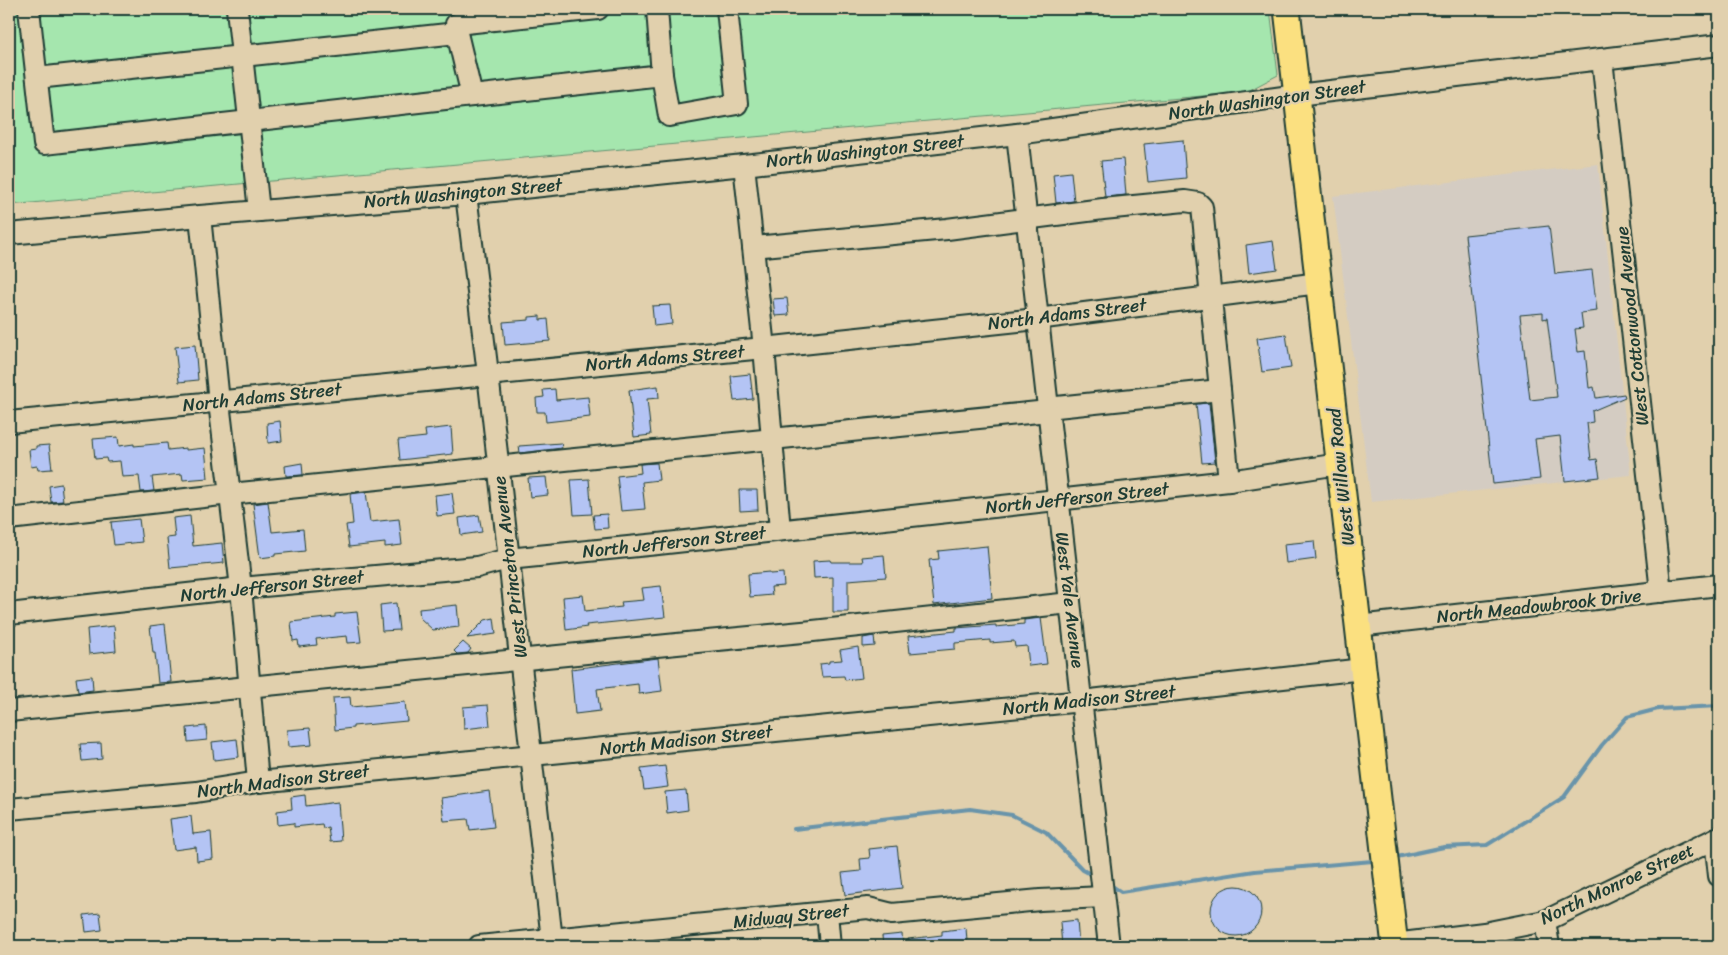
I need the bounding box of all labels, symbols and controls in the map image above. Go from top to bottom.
street label: North Washington Street [1166,70,1368,130]
street label: North Washington Street [764,125,966,177]
street label: North Washington Street [363,168,564,218]
street label: West Cottonwood Avenue [1606,225,1658,427]
street label: North Adams Street [986,288,1149,340]
street label: North Adams Street [584,335,747,381]
street label: North Adams Street [181,373,344,421]
street label: West Willow Road [1318,405,1364,547]
street label: North Jefferson Street [984,472,1171,524]
street label: West Princeton Avenue [483,474,537,660]
street label: North Jefferson Street [581,516,768,568]
street label: West Yale Avenue [1046,530,1094,670]
street label: North Jefferson Street [179,560,366,612]
street label: North Meadowbrook Drive [1435,579,1643,633]
street label: North Madison Street [1001,675,1178,725]
street label: North Madison Street [598,715,775,765]
street label: North Madison Street [195,754,372,807]
street label: North Monroe Street [1534,834,1700,934]
street label: Midway Street [732,894,851,938]

